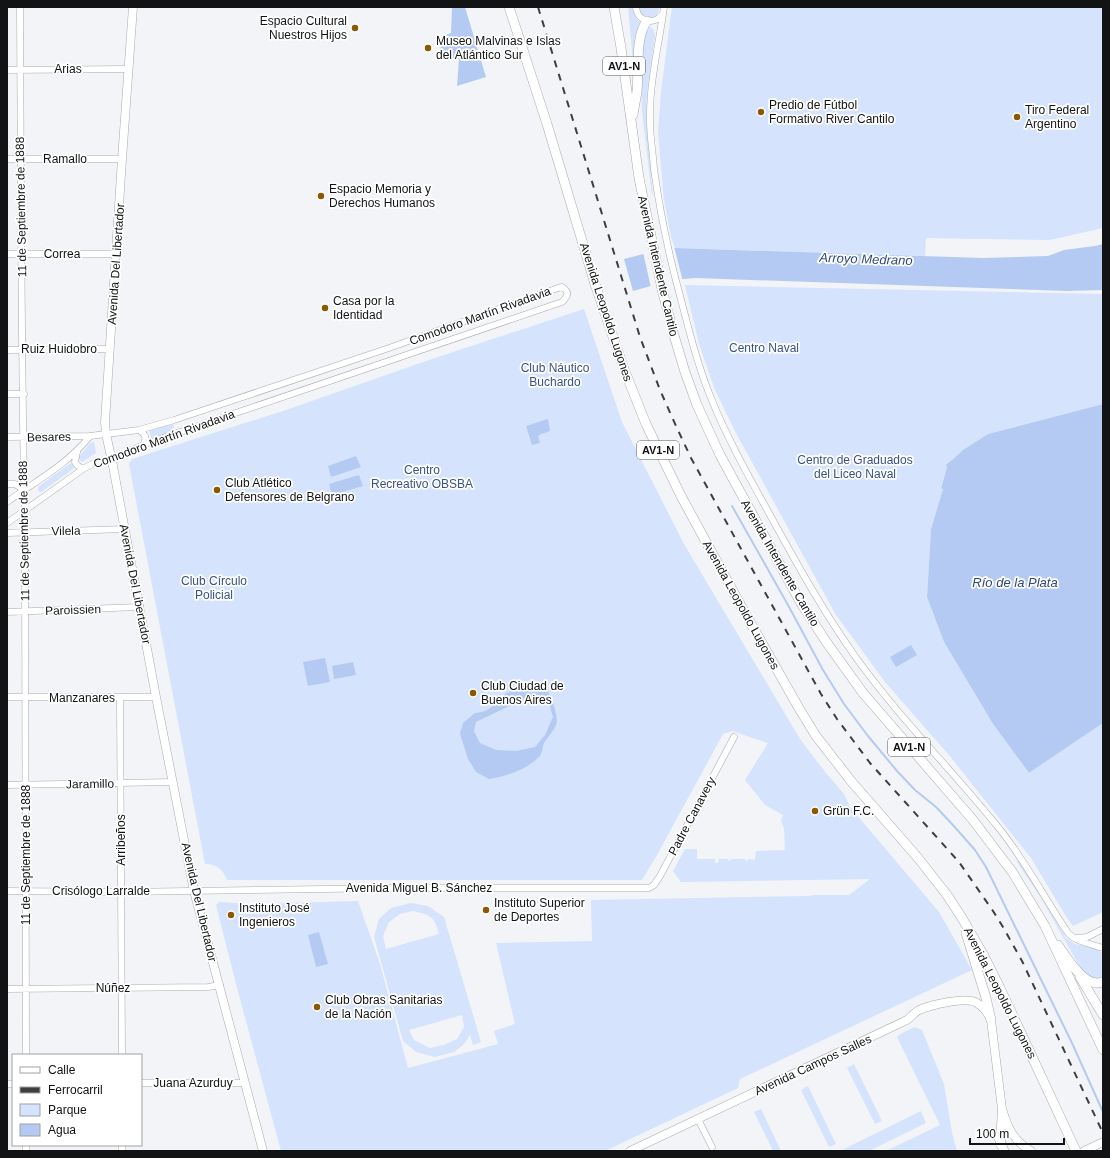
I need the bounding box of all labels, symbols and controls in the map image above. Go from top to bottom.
place label: Espacio Cultural Nuestros Hijos [260,14,347,42]
marker: Espacio Cultural Nuestros Hijos [350,23,360,33]
place label: Museo Malvinas e Islas del Atlántico Sur [436,34,561,62]
marker: Museo Malvinas e Islas del Atlántico Sur [423,43,433,53]
road number: AV1-N [603,57,645,75]
street label: Arias [54,62,82,76]
place label: Predio de Fútbol Formativo River Cantilo [769,98,895,126]
place label: Tiro Federal Argentino [1025,103,1089,131]
marker: Predio de Fútbol Formativo River Cantilo [756,107,766,117]
marker: Tiro Federal Argentino [1012,112,1022,122]
street label: 11 de Septiembre de 1888 [13,136,29,277]
street label: Ramallo [43,152,87,166]
place label: Espacio Memoria y Derechos Humanos [329,182,435,210]
marker: Espacio Memoria y Derechos Humanos [316,191,326,201]
street label: Avenida Intendente Cantilo [635,194,681,338]
street label: Avenida Del Libertador [105,203,127,325]
street label: Avenida Leopoldo Lugones [577,241,635,383]
street label: Correa [44,247,81,261]
water label: Arroyo Medrano [818,250,913,268]
street label: Comodoro Martín Rivadavia [407,284,553,348]
place label: Casa por la Identidad [333,294,395,322]
marker: Casa por la Identidad [320,303,330,313]
park label: Centro Naval [729,341,799,355]
street label: Ruiz Huidobro [21,342,97,356]
park label: Club Náutico Buchardo [521,361,590,389]
street label: Comodoro Martín Rivadavia [91,407,237,471]
street label: Besares [27,430,71,444]
road number: AV1-N [637,441,679,459]
park label: Centro de Graduados del Liceo Naval [797,453,913,481]
street label: 11 de Septiembre de 1888 [16,460,32,601]
park label: Centro Recreativo OBSBA [371,463,473,491]
place label: Club Atlético Defensores de Belgrano [225,476,355,504]
marker: Club Atlético Defensores de Belgrano [212,485,222,495]
street label: Avenida Intendente Cantilo [738,497,822,629]
street label: Avenida Del Libertador [117,523,153,645]
street label: Vilela [51,524,81,538]
street label: Avenida Leopoldo Lugones [700,538,782,672]
park label: Club Círculo Policial [181,574,247,602]
water label: Río de la Plata [972,575,1058,590]
street label: Paroissien [45,602,101,618]
place label: Club Ciudad de Buenos Aires [481,679,564,707]
marker: Club Ciudad de Buenos Aires [468,688,478,698]
street label: Manzanares [49,691,115,705]
road number: AV1-N [888,738,930,756]
street label: Padre Canavery [665,774,719,858]
street label: Jaramillo [66,777,114,791]
street label: 11 de Septiembre de 1888 [19,784,33,925]
place label: Grün F.C. [823,804,874,818]
marker: Grün F.C. [810,806,820,816]
street label: Arribeños [114,814,128,866]
street label: Avenida Del Libertador [178,841,220,963]
street label: Avenida Miguel B. Sánchez [346,881,492,895]
street label: Crisólogo Larralde [52,884,150,898]
place label: Instituto Superior de Deportes [494,896,585,924]
place label: Instituto José Ingenieros [239,901,310,929]
marker: Instituto Superior de Deportes [481,905,491,915]
marker: Instituto José Ingenieros [226,910,236,920]
street label: Avenida Leopoldo Lugones [961,925,1039,1061]
street label: Núñez [96,981,130,995]
place label: Club Obras Sanitarias de la Nación [325,993,442,1021]
marker: Club Obras Sanitarias de la Nación [312,1002,322,1012]
street label: Avenida Campos Salles [752,1032,874,1098]
legend [12,1054,142,1146]
text: Calle [48,1063,76,1077]
street label: Juana Azurduy [153,1076,233,1090]
text: Ferrocarril [48,1083,103,1097]
text: Parque [48,1103,87,1117]
scale bar [970,1120,1064,1146]
text: Agua [48,1123,76,1137]
text: 100 m [976,1127,1009,1141]

